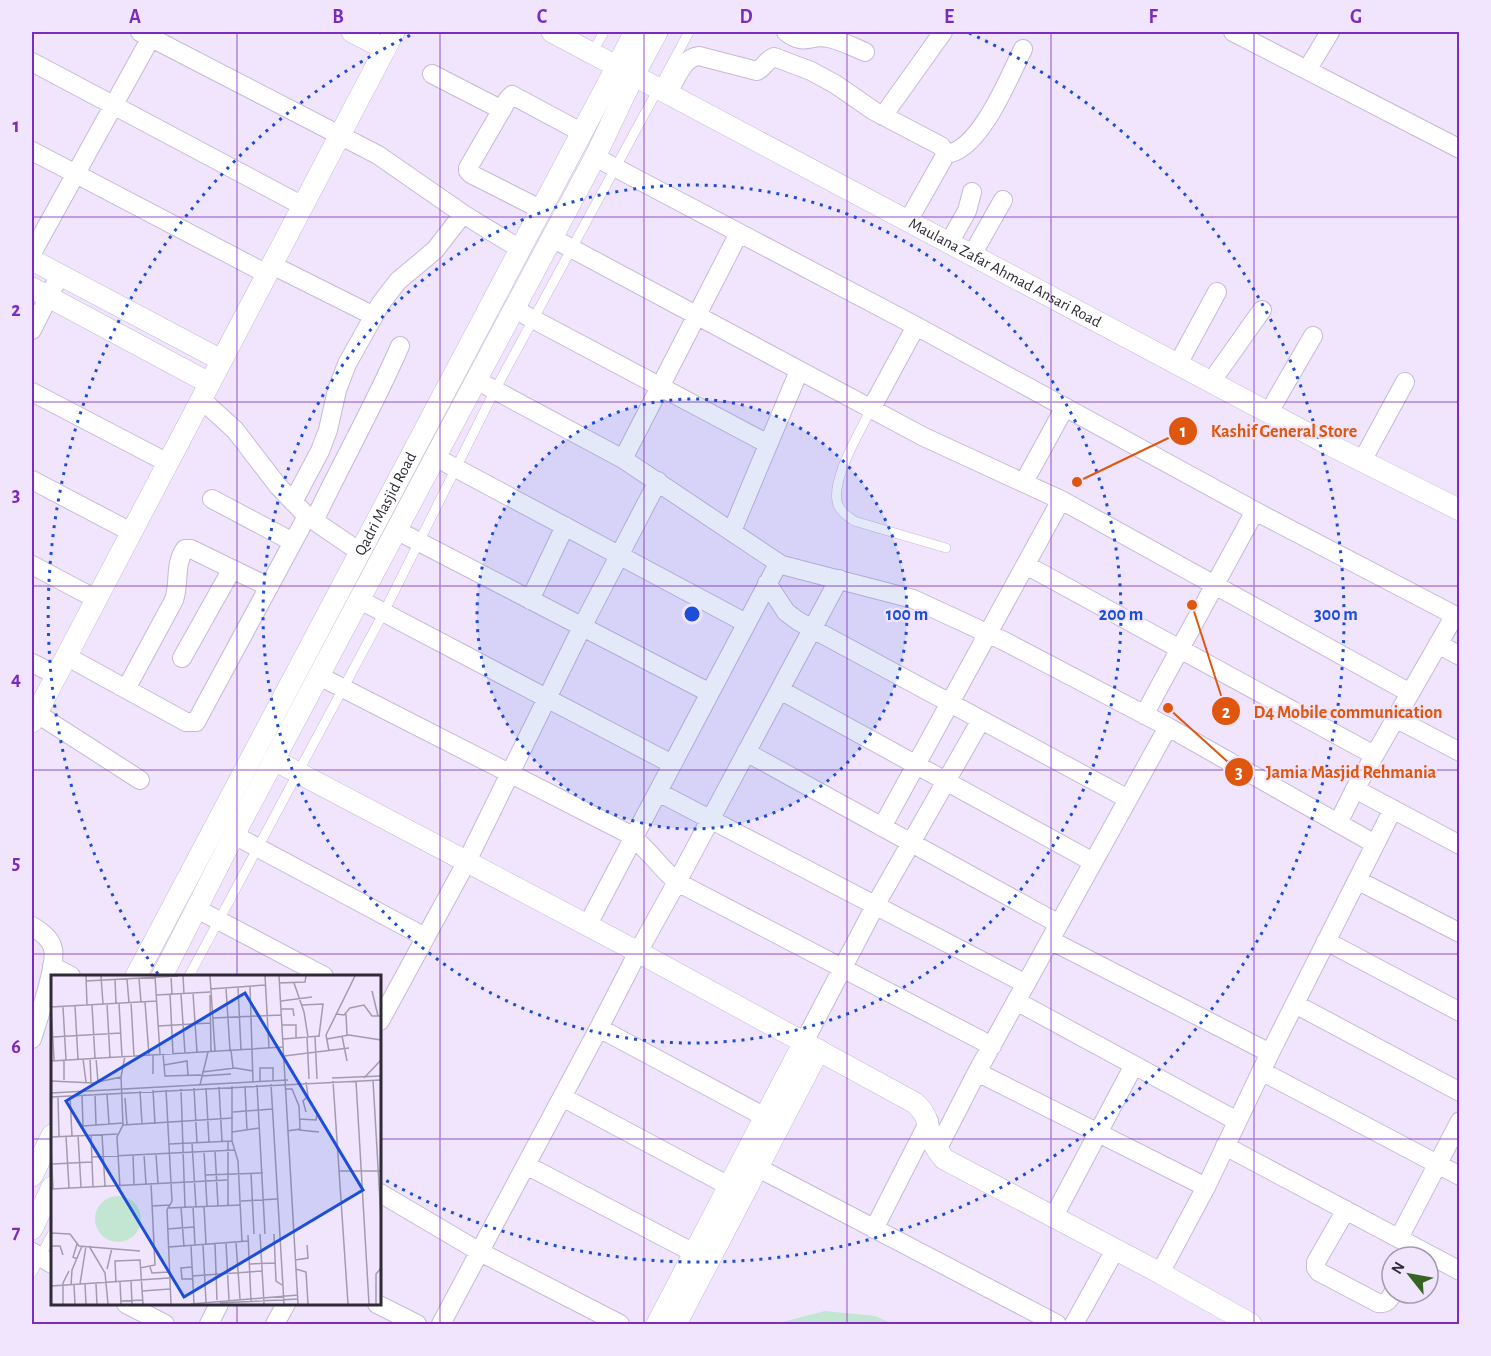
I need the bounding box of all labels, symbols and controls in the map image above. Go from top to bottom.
text: A [129,7,141,27]
text: B [332,7,344,27]
text: C [537,7,548,27]
text: D [739,7,753,27]
text: E [944,7,954,27]
text: F [1148,7,1158,27]
text: G [1350,7,1362,27]
text: 1 [12,116,20,136]
street label: Maulana Zafar Ahmad Ansari Road [906,215,1104,330]
text: 2 [11,300,21,320]
callout: Kashif General Store [1168,413,1369,449]
text: 1 [1180,423,1186,441]
text: Kashif General Store [1211,423,1357,441]
street label: Qadri Masjid Road [352,450,419,559]
text: 3 [12,485,20,505]
centre of rings [682,604,702,624]
text: 100 m [886,606,928,624]
text: 200 m [1099,606,1143,624]
text: 300 m [1314,606,1358,624]
text: 4 [11,669,21,689]
callout: D4 Mobile communication [1211,693,1454,729]
text: 2 [1222,704,1231,722]
text: D4 Mobile communication [1253,704,1443,722]
callout: Jamia Masjid Rehmania [1224,754,1448,790]
text: 3 [1235,764,1243,782]
text: Jamia Masjid Rehmania [1266,764,1437,782]
text: 5 [12,853,20,873]
inset map [51,975,381,1305]
text: 6 [11,1037,21,1057]
text: 7 [12,1222,21,1242]
north arrow [1380,1245,1440,1305]
text: N [1388,1259,1408,1277]

